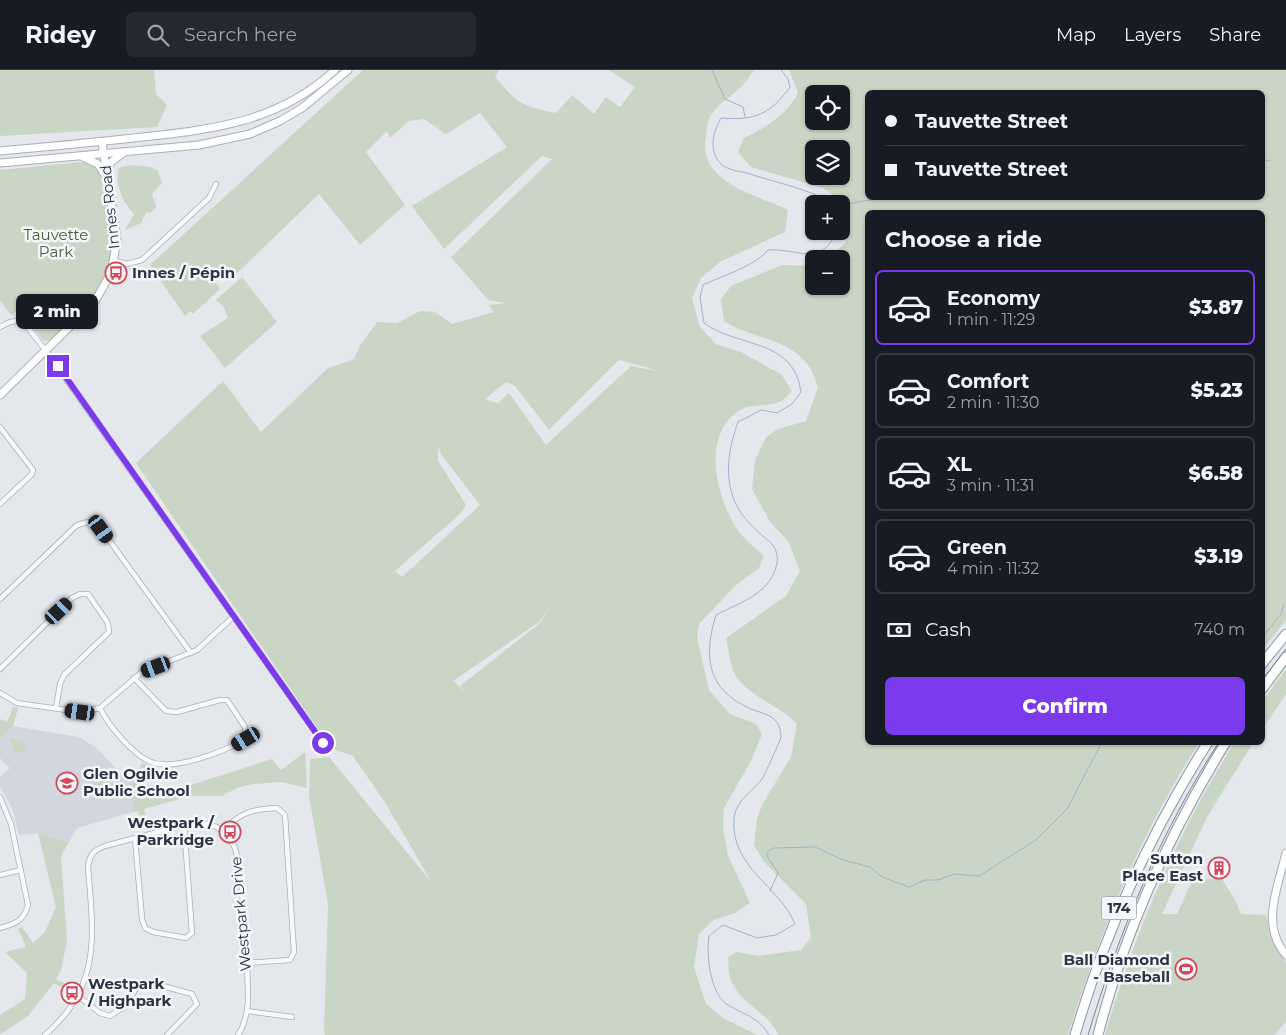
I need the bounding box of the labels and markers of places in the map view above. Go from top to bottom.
bus stop icon: Innes / Pépin [104,261,128,285]
place label: Innes / Pépin [132,263,235,282]
place label: Glen Ogilvie Public School [83,764,190,800]
school or university icon: Glen Ogilvie Public School [55,771,79,795]
place label: Westpark / Parkridge [128,813,215,849]
bus stop icon: Westpark / Parkridge [218,820,242,844]
place label: Sutton Place East [1122,849,1203,885]
building icon: Sutton Place East [1207,856,1231,880]
place label: Ball Diamond - Baseball [1063,950,1170,986]
sports icon: Ball Diamond - Baseball [1174,957,1198,981]
place label: Westpark / Highpark [87,974,172,1010]
bus stop icon: Westpark / Highpark [60,981,84,1005]

